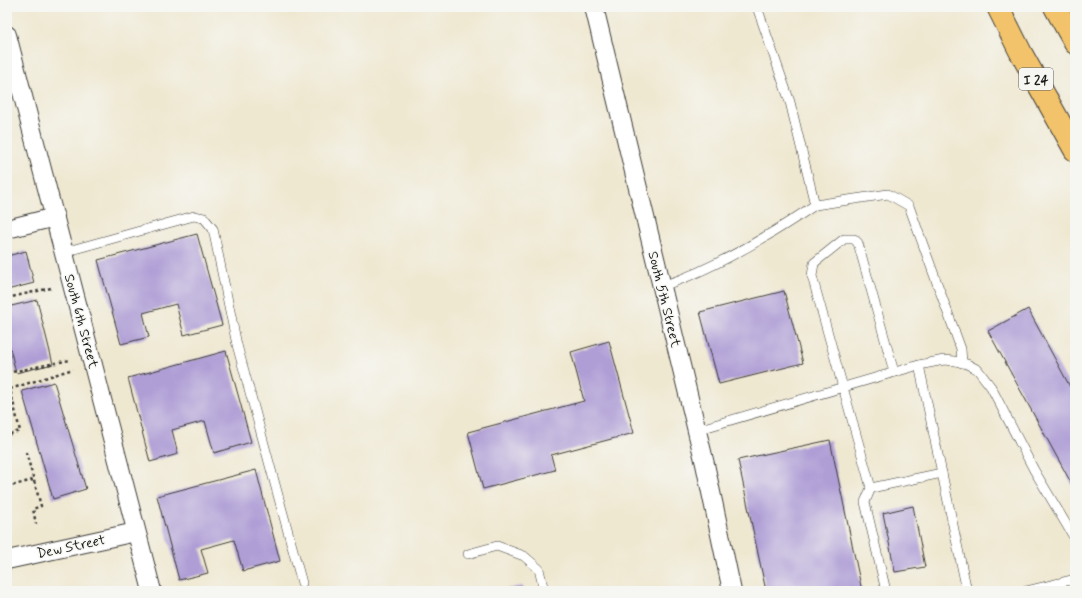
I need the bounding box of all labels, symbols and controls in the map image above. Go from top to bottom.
road number: I 24 [1019,68,1053,90]
street label: South 5th Street [643,249,685,350]
street label: South 6th Street [60,272,102,371]
street label: Dew Street [35,531,107,563]

